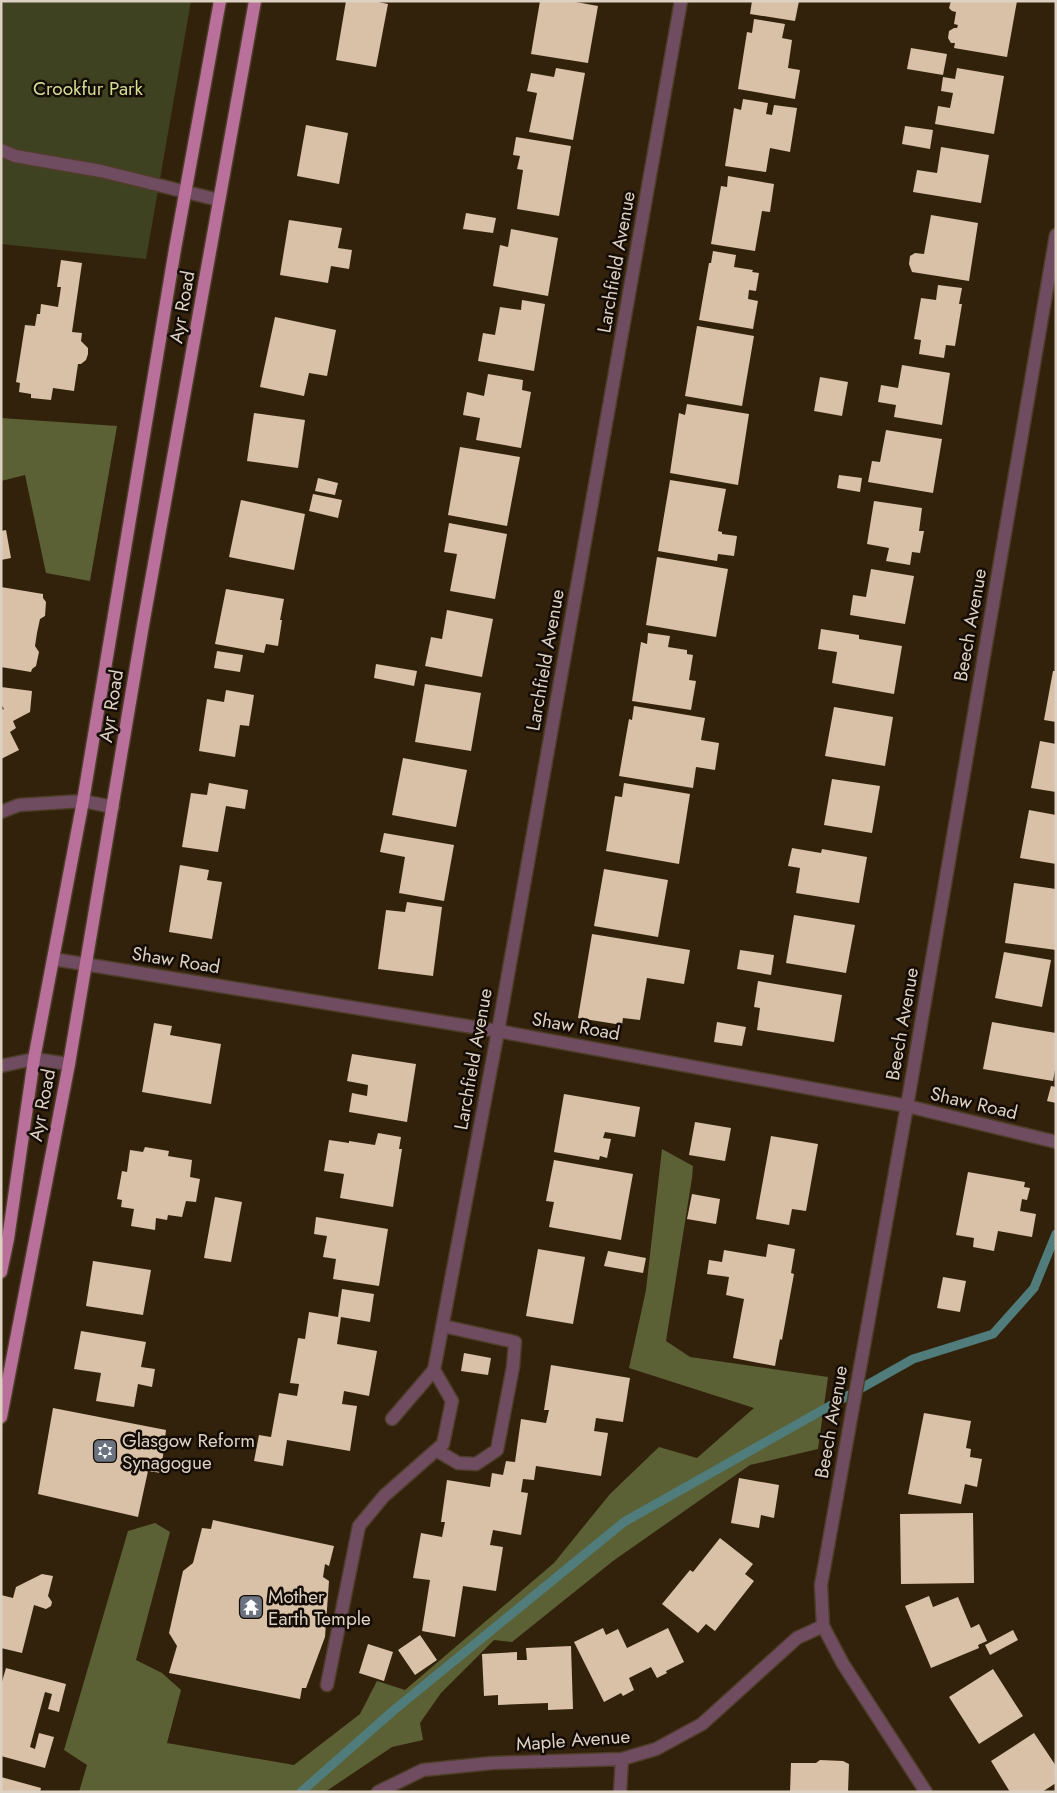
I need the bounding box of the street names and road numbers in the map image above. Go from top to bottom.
street label: Larchfield Avenue [590,189,642,335]
street label: Ayr Road [162,269,202,345]
street label: Beech Avenue [947,566,993,684]
street label: Larchfield Avenue [519,587,571,733]
street label: Ayr Road [92,668,130,744]
street label: Shaw Road [130,940,222,980]
street label: Beech Avenue [879,965,925,1083]
street label: Larchfield Avenue [447,986,499,1132]
street label: Shaw Road [530,1005,622,1047]
street label: Ayr Road [22,1067,62,1143]
street label: Shaw Road [928,1080,1020,1126]
street label: Beech Avenue [808,1363,854,1481]
street label: Maple Avenue [515,1723,631,1757]

